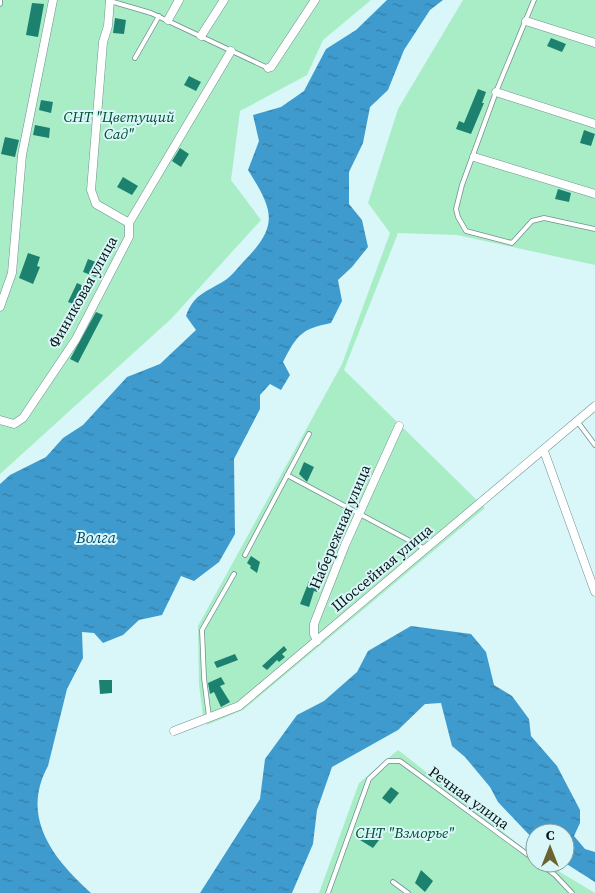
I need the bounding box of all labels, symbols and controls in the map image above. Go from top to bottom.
park label: СНТ "Цветущий Сад" [63,106,175,144]
street label: Финиковая улица [43,232,122,351]
street label: Набережная улица [304,461,375,592]
street label: Шоссейная улица [327,519,437,616]
water label: Волга [75,526,117,548]
street label: Речная улица [425,761,514,834]
park label: СНТ "Взморье" [356,822,455,843]
north arrow [525,823,575,873]
text: С [546,825,555,845]

